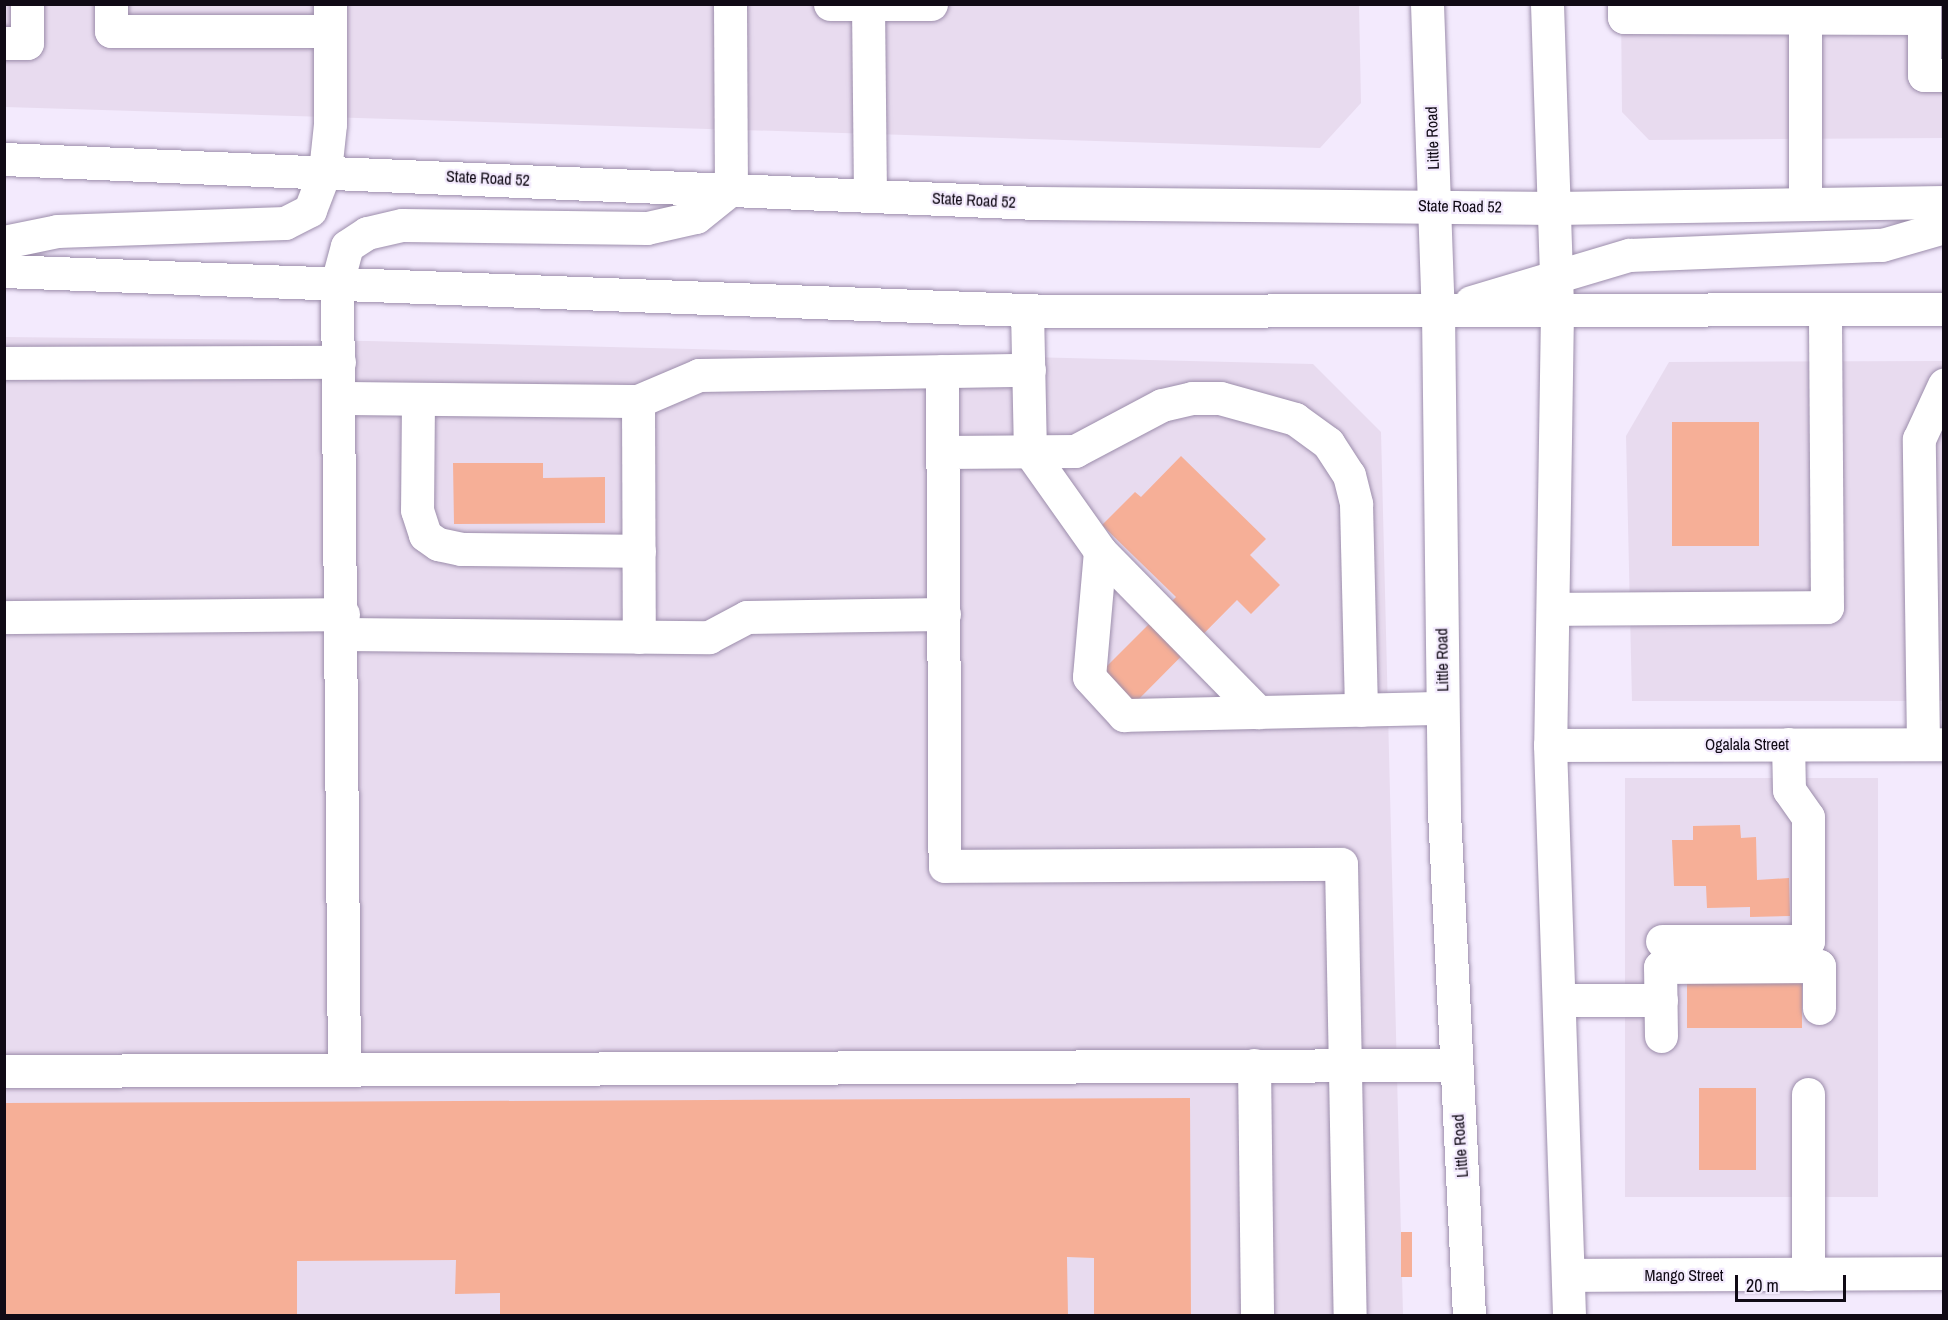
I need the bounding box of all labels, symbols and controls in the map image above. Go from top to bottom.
street label: Little Road [1421,106,1443,170]
street label: State Road 52 [446,166,530,190]
street label: State Road 52 [932,188,1016,212]
street label: State Road 52 [1418,196,1502,216]
street label: Little Road [1432,628,1452,692]
street label: Ogalala Street [1705,734,1789,754]
street label: Little Road [1448,1114,1472,1178]
scale bar [1738,1263,1849,1301]
street label: Mango Street [1645,1265,1723,1285]
text: 20 m [1746,1273,1779,1298]

